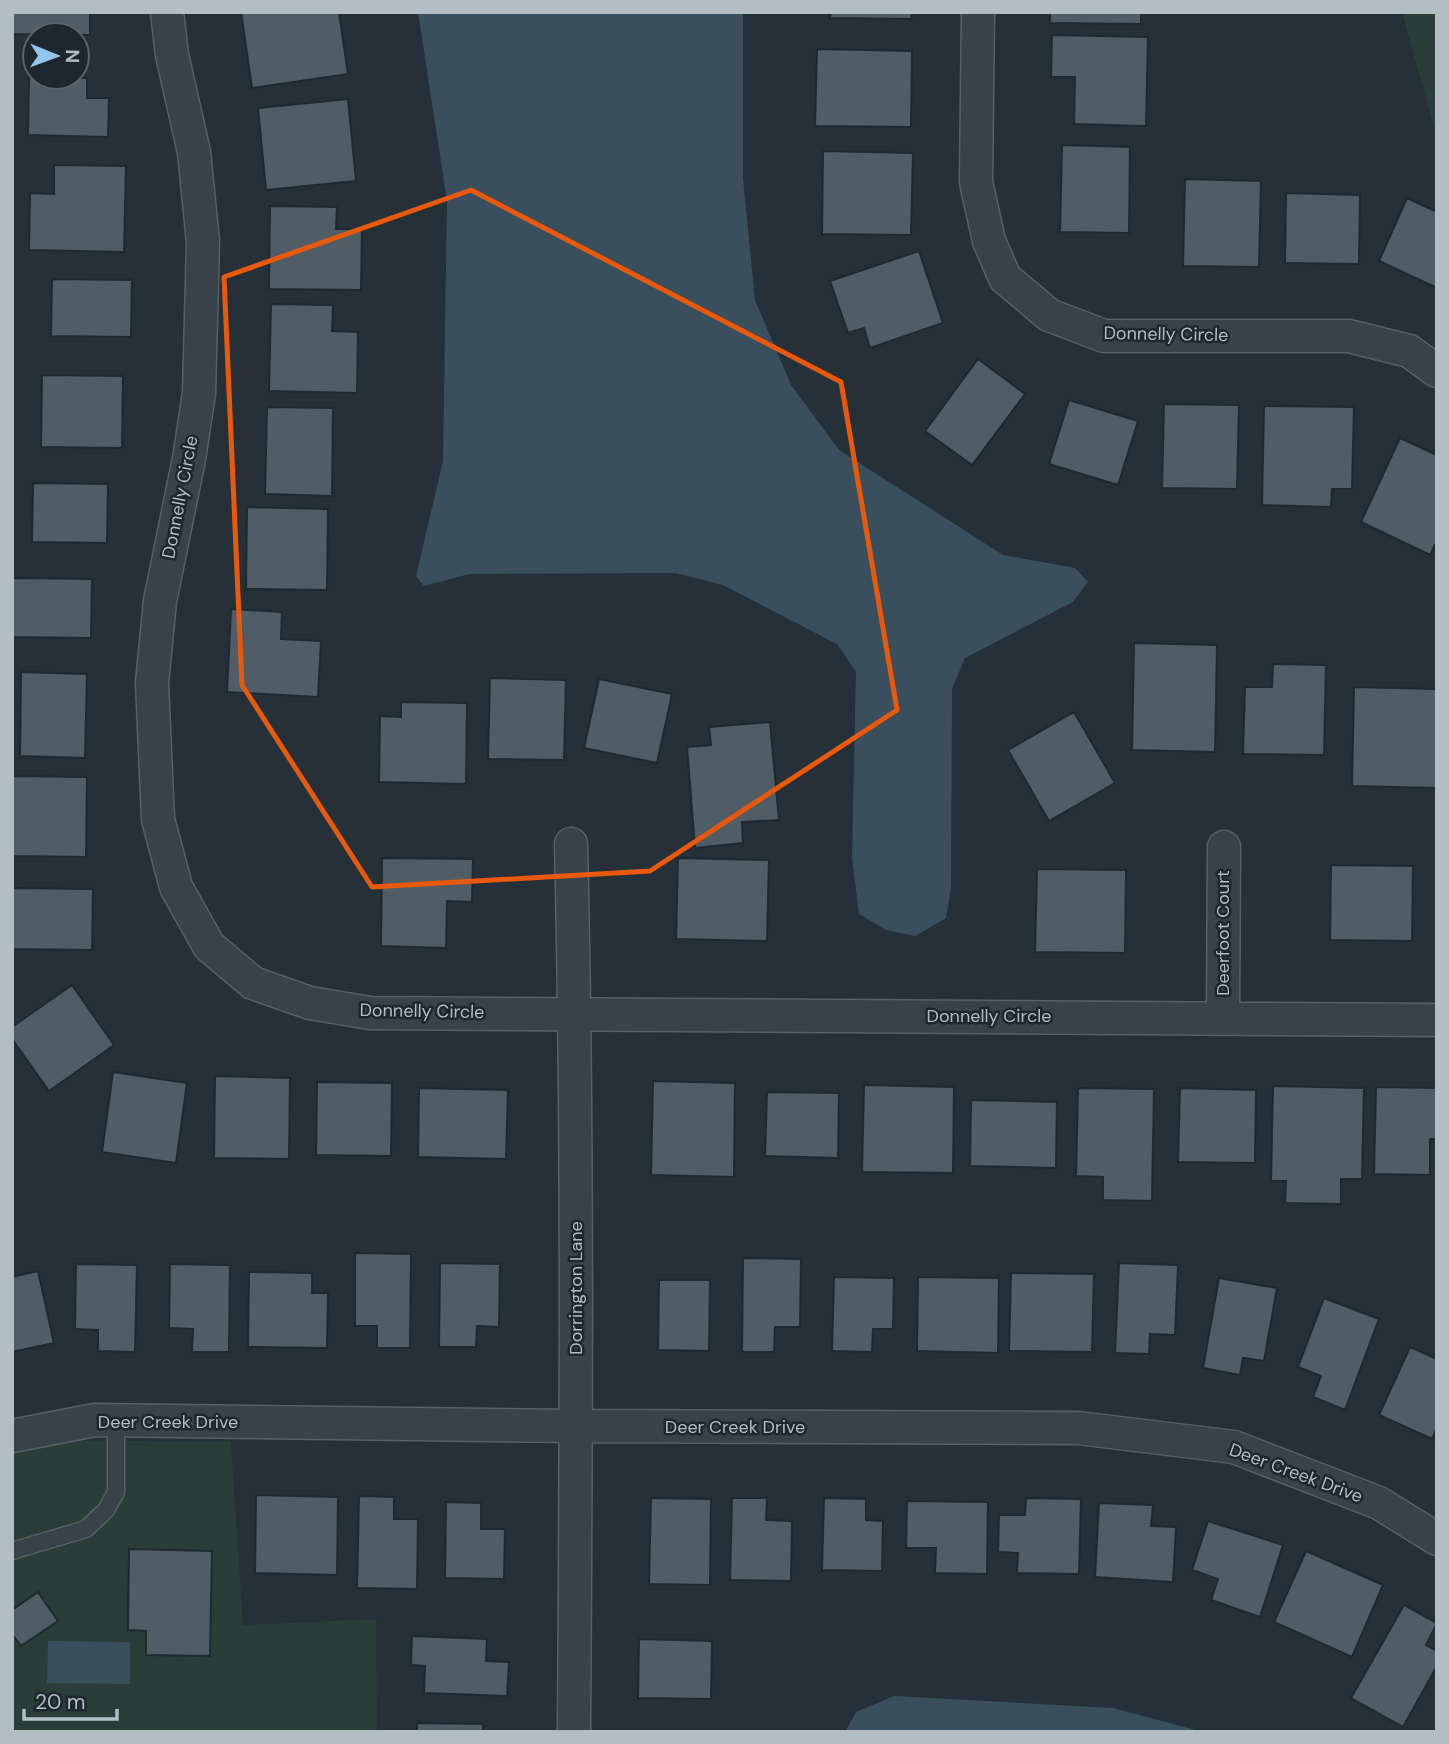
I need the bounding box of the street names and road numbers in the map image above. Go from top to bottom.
street label: Donnelly Circle [1103,321,1229,347]
street label: Donnelly Circle [156,433,204,561]
street label: Deerfoot Court [1211,870,1235,996]
street label: Donnelly Circle [359,998,485,1024]
street label: Donnelly Circle [927,1004,1051,1028]
street label: Dorrington Lane [564,1221,588,1355]
street label: Deer Creek Drive [98,1410,238,1434]
street label: Deer Creek Drive [665,1415,805,1439]
street label: Deer Creek Drive [1226,1438,1366,1508]

